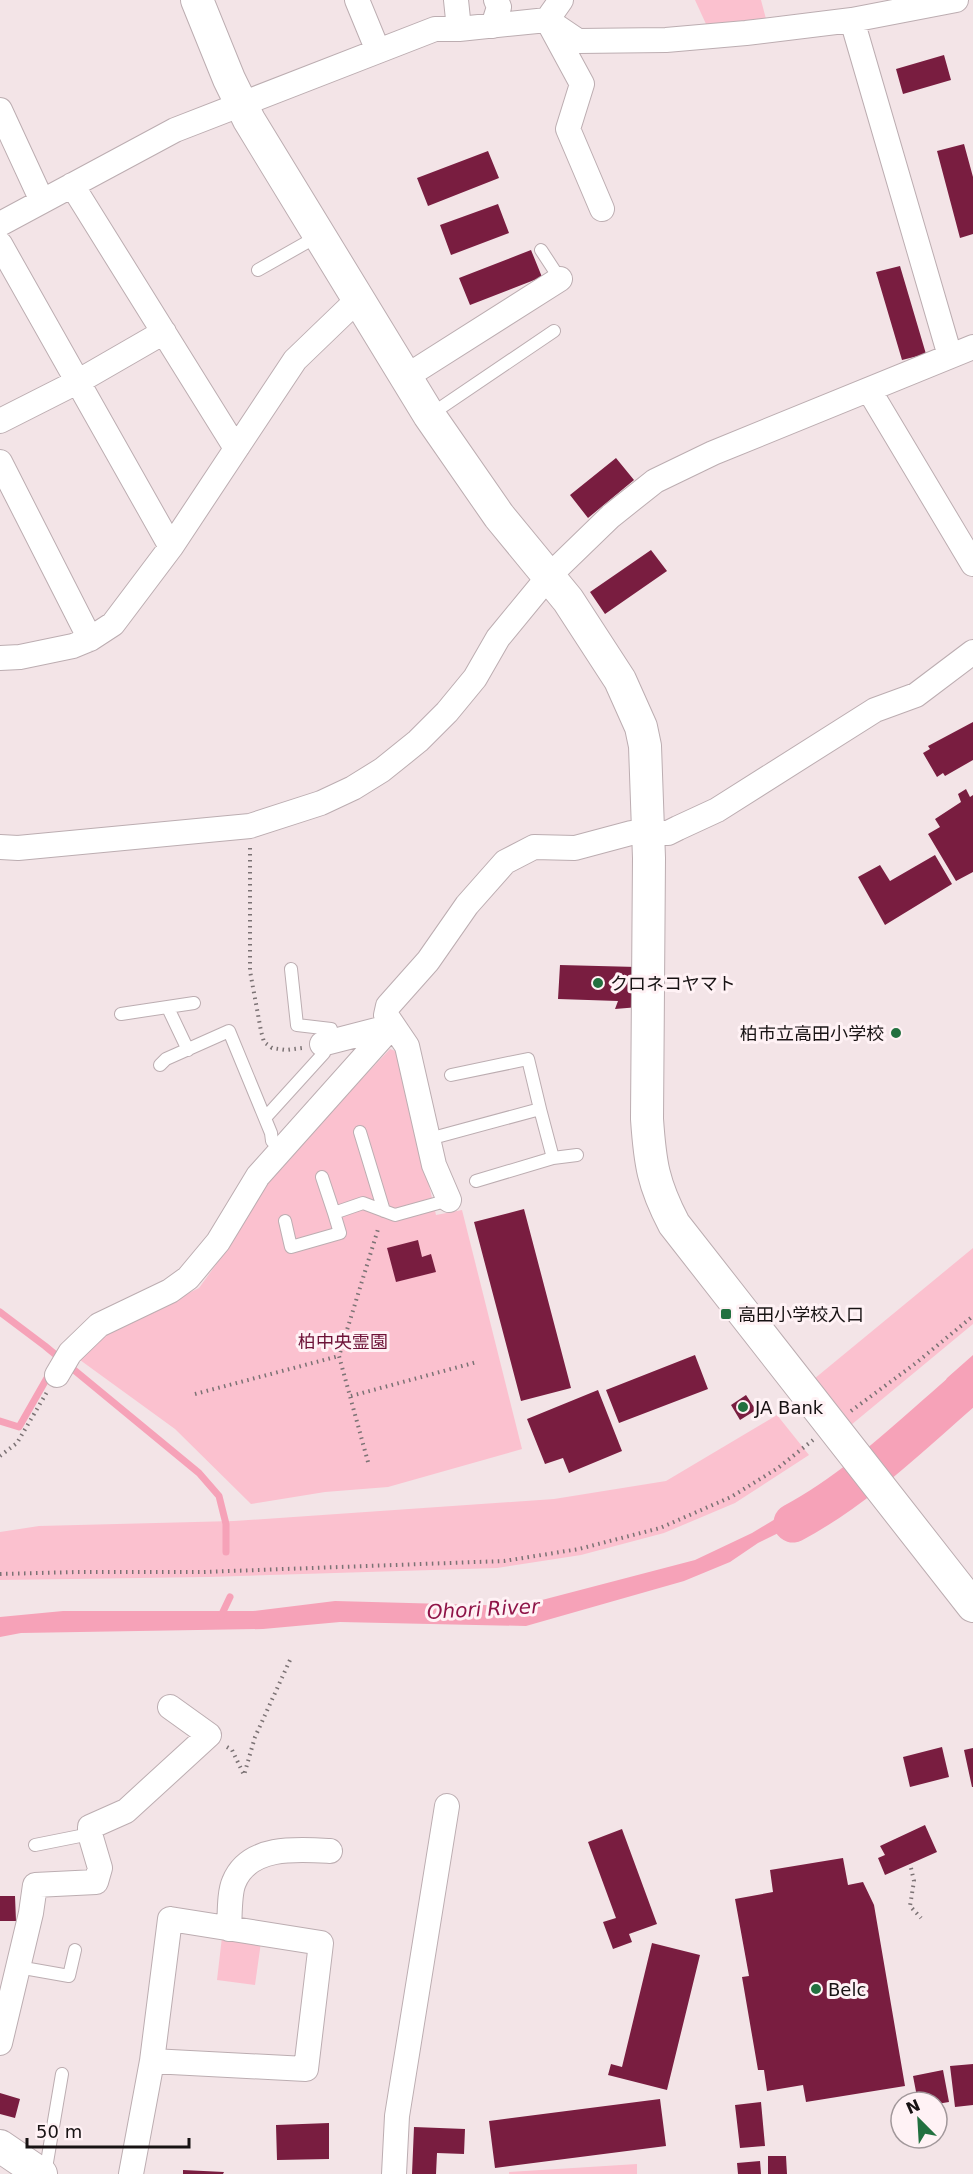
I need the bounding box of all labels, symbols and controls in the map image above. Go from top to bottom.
place label: クロネコヤマト [610,973,736,994]
marker: クロネコヤマト [591,976,605,990]
place label: 柏市立高田小学校 [740,1023,884,1044]
marker: 柏市立高田小学校 [889,1026,903,1040]
place label: 高田小学校入口 [738,1304,864,1325]
marker: 高田小学校入口 [719,1307,733,1321]
park label: 柏中央霊園 [298,1331,388,1352]
place label: JA Bank [754,1397,824,1418]
marker: JA Bank [736,1400,750,1414]
water label: Ohori River [426,1594,542,1624]
place label: Belc [828,1979,866,2000]
marker: Belc [809,1982,823,1996]
north arrow [889,2090,949,2150]
text: N [903,2095,923,2118]
scale bar [27,2111,189,2149]
text: 50 m [36,2121,82,2142]

